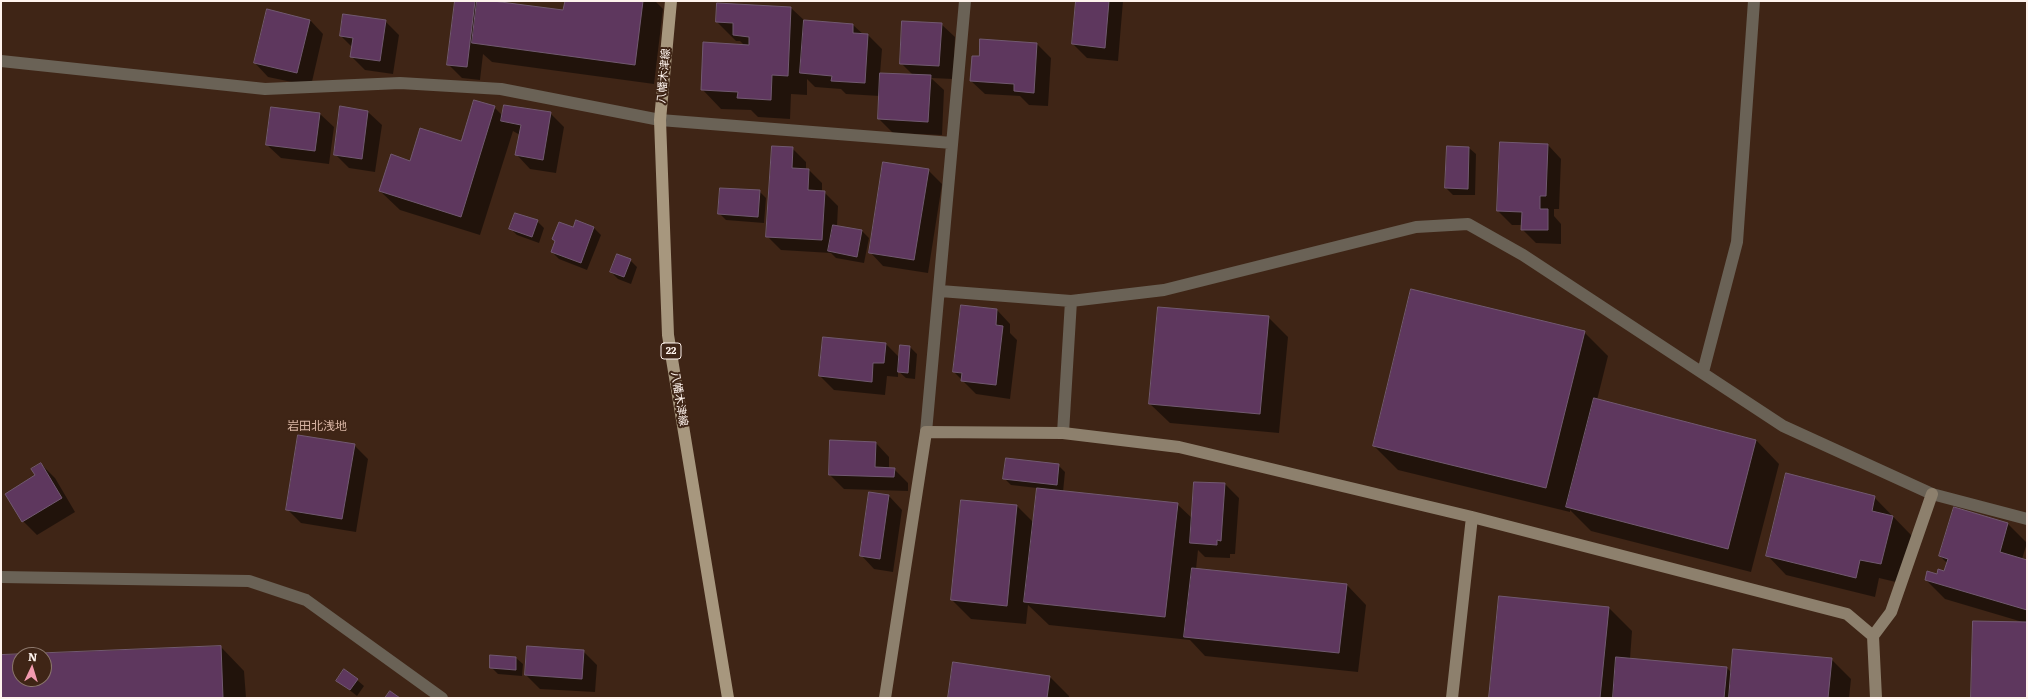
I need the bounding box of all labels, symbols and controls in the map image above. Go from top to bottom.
street label: 八幡木津線 [655,48,673,104]
road number: 22 [661,343,681,359]
street label: 八幡木津線 [668,371,690,427]
district label: 岩田北浅地 [287,419,347,433]
north arrow [12,647,52,687]
text: N [28,648,38,664]

